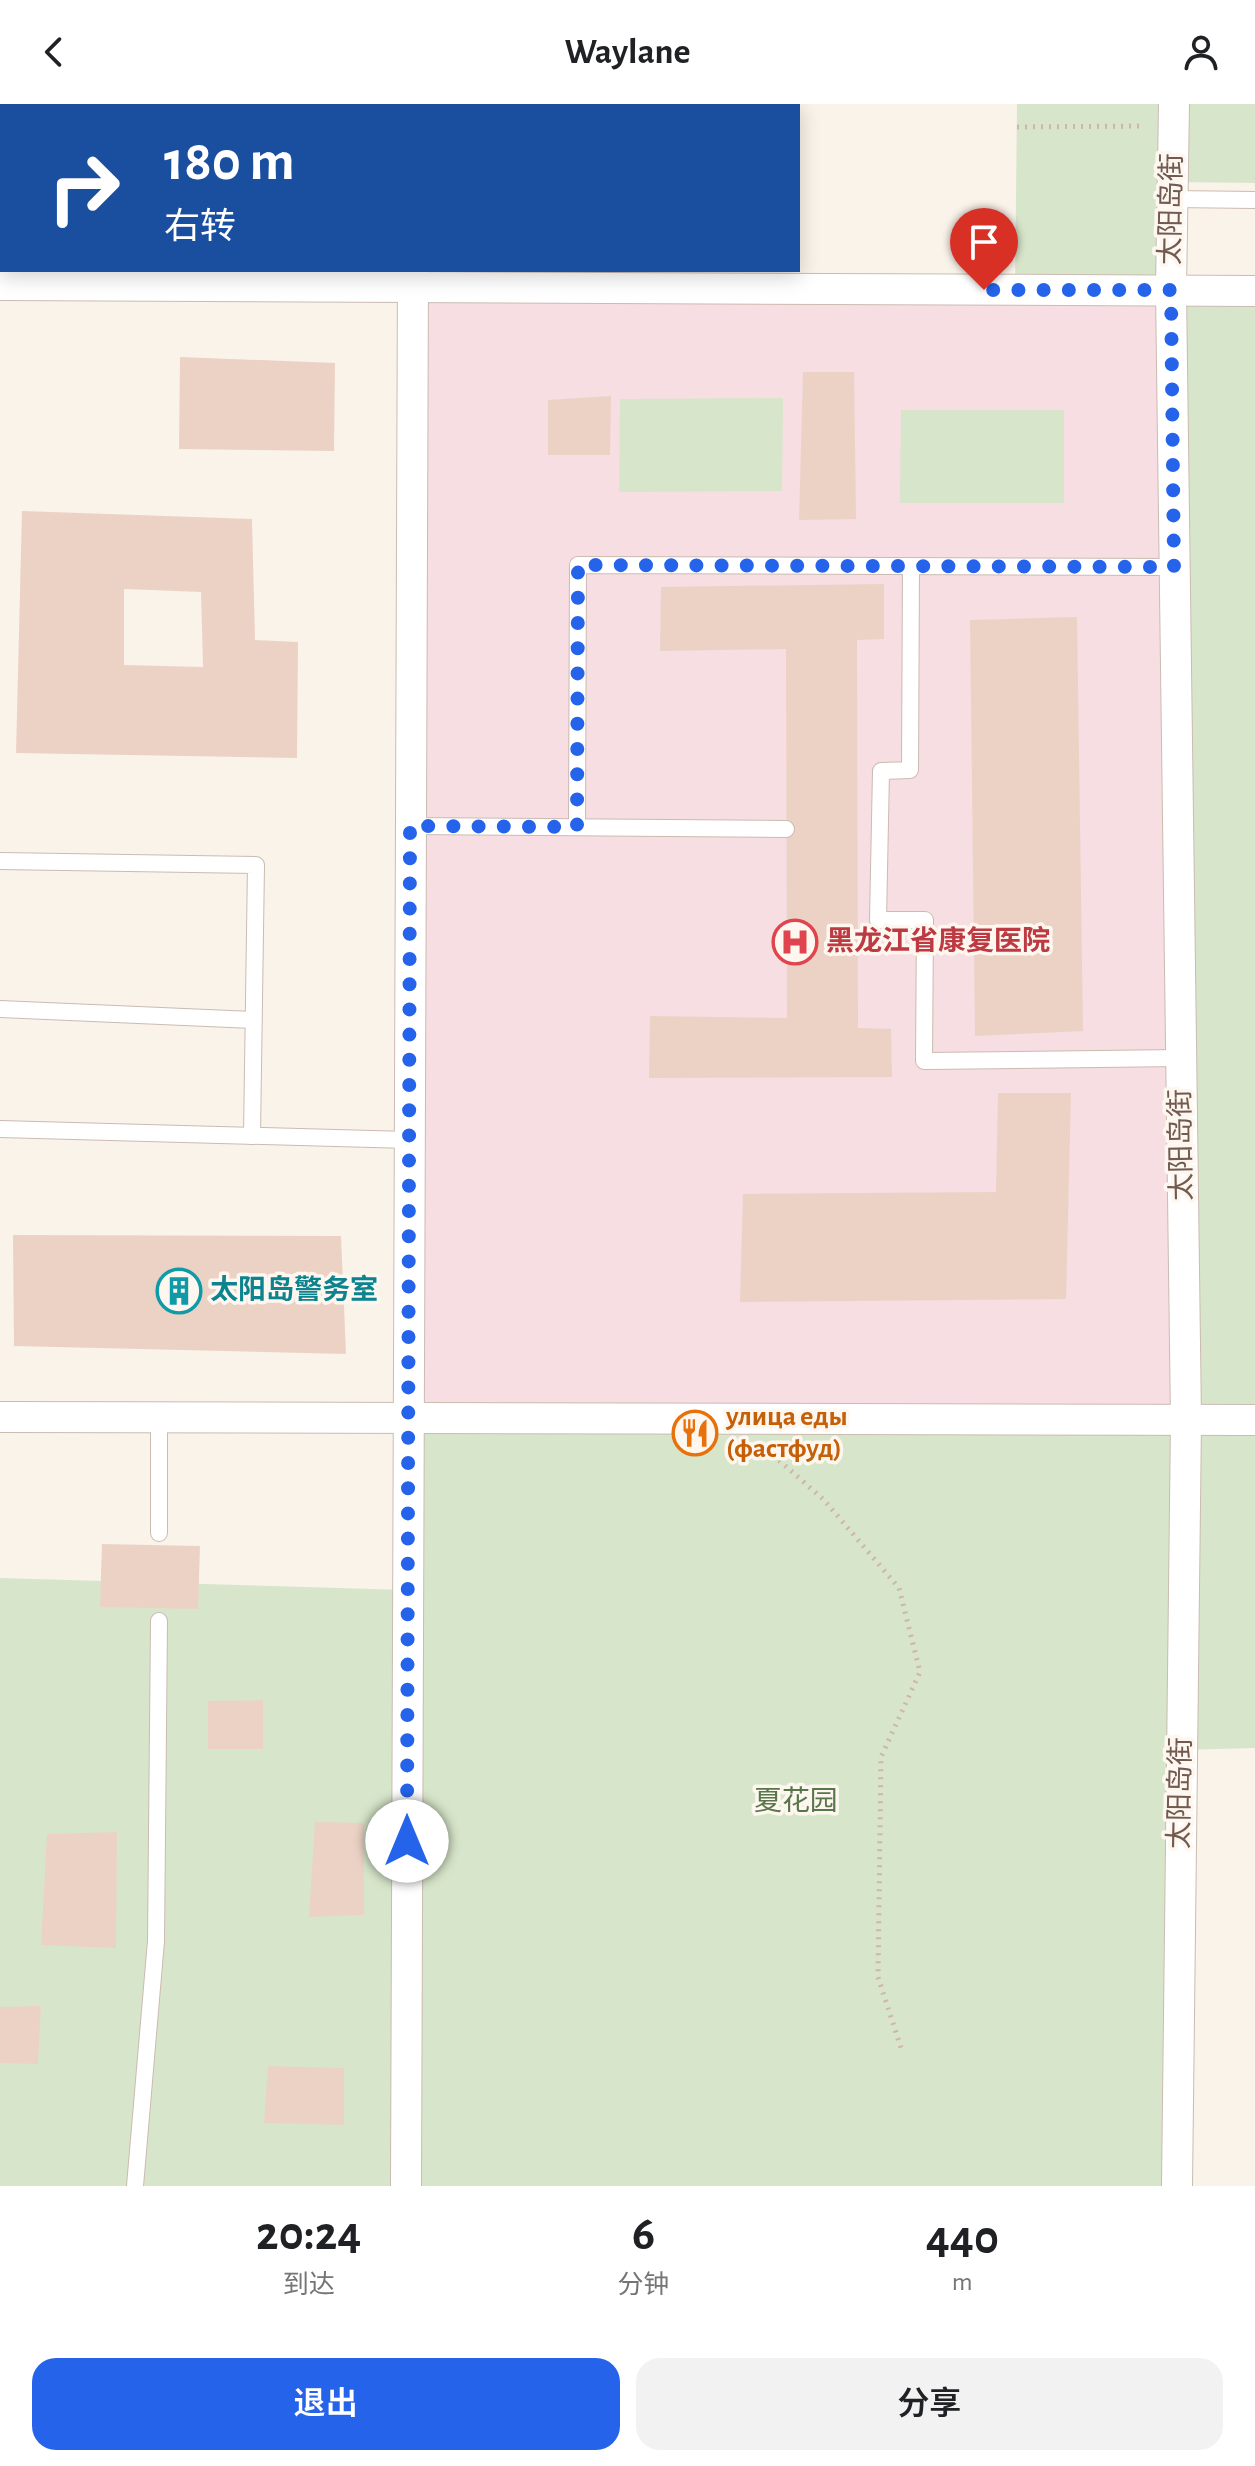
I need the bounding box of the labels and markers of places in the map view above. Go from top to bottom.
pin [950,208,1018,290]
hospital icon: 黑龙江省康复医院 [771,918,819,966]
place label: 黑龙江省康复医院 [826,925,1050,956]
building icon: 太阳岛警务室 [155,1267,203,1315]
place label: 太阳岛警务室 [210,1274,378,1305]
place label: улица еды (фастфуд) [725,1403,848,1463]
restaurant icon: улица еды (фастфуд) [671,1409,719,1457]

